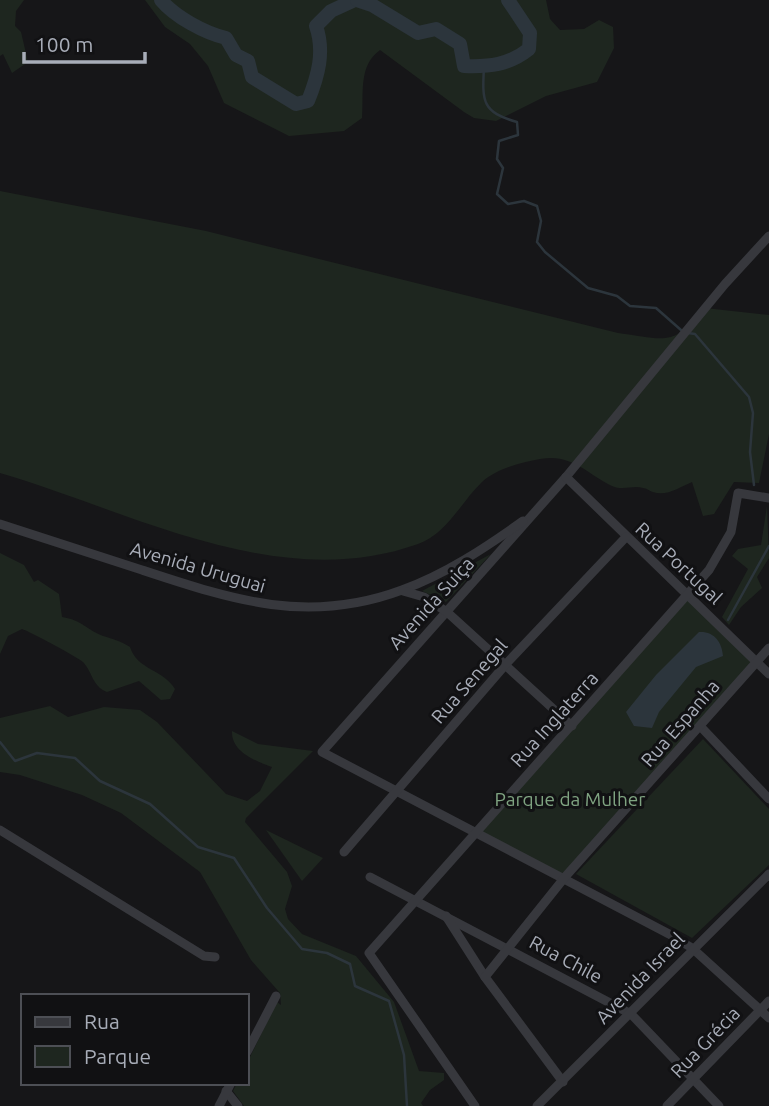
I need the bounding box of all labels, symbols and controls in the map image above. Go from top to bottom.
scale bar [24,21,145,65]
text: 100 m [35,32,93,56]
street label: Rua Portugal [631,517,727,609]
street label: Avenida Uruguai [128,537,268,597]
street label: Avenida Suiça [384,552,478,654]
street label: Rua Senegal [426,634,512,728]
street label: Rua Inglaterra [506,667,602,771]
street label: Rua Espanha [636,675,724,771]
park label: Parque da Mulher [494,788,646,810]
street label: Avenida Israel [591,928,689,1028]
street label: Rua Chile [526,931,606,987]
legend [21,994,248,1085]
street label: Rua Grécia [666,1002,744,1082]
text: Rua [84,1009,120,1033]
text: Parque [84,1044,151,1068]

